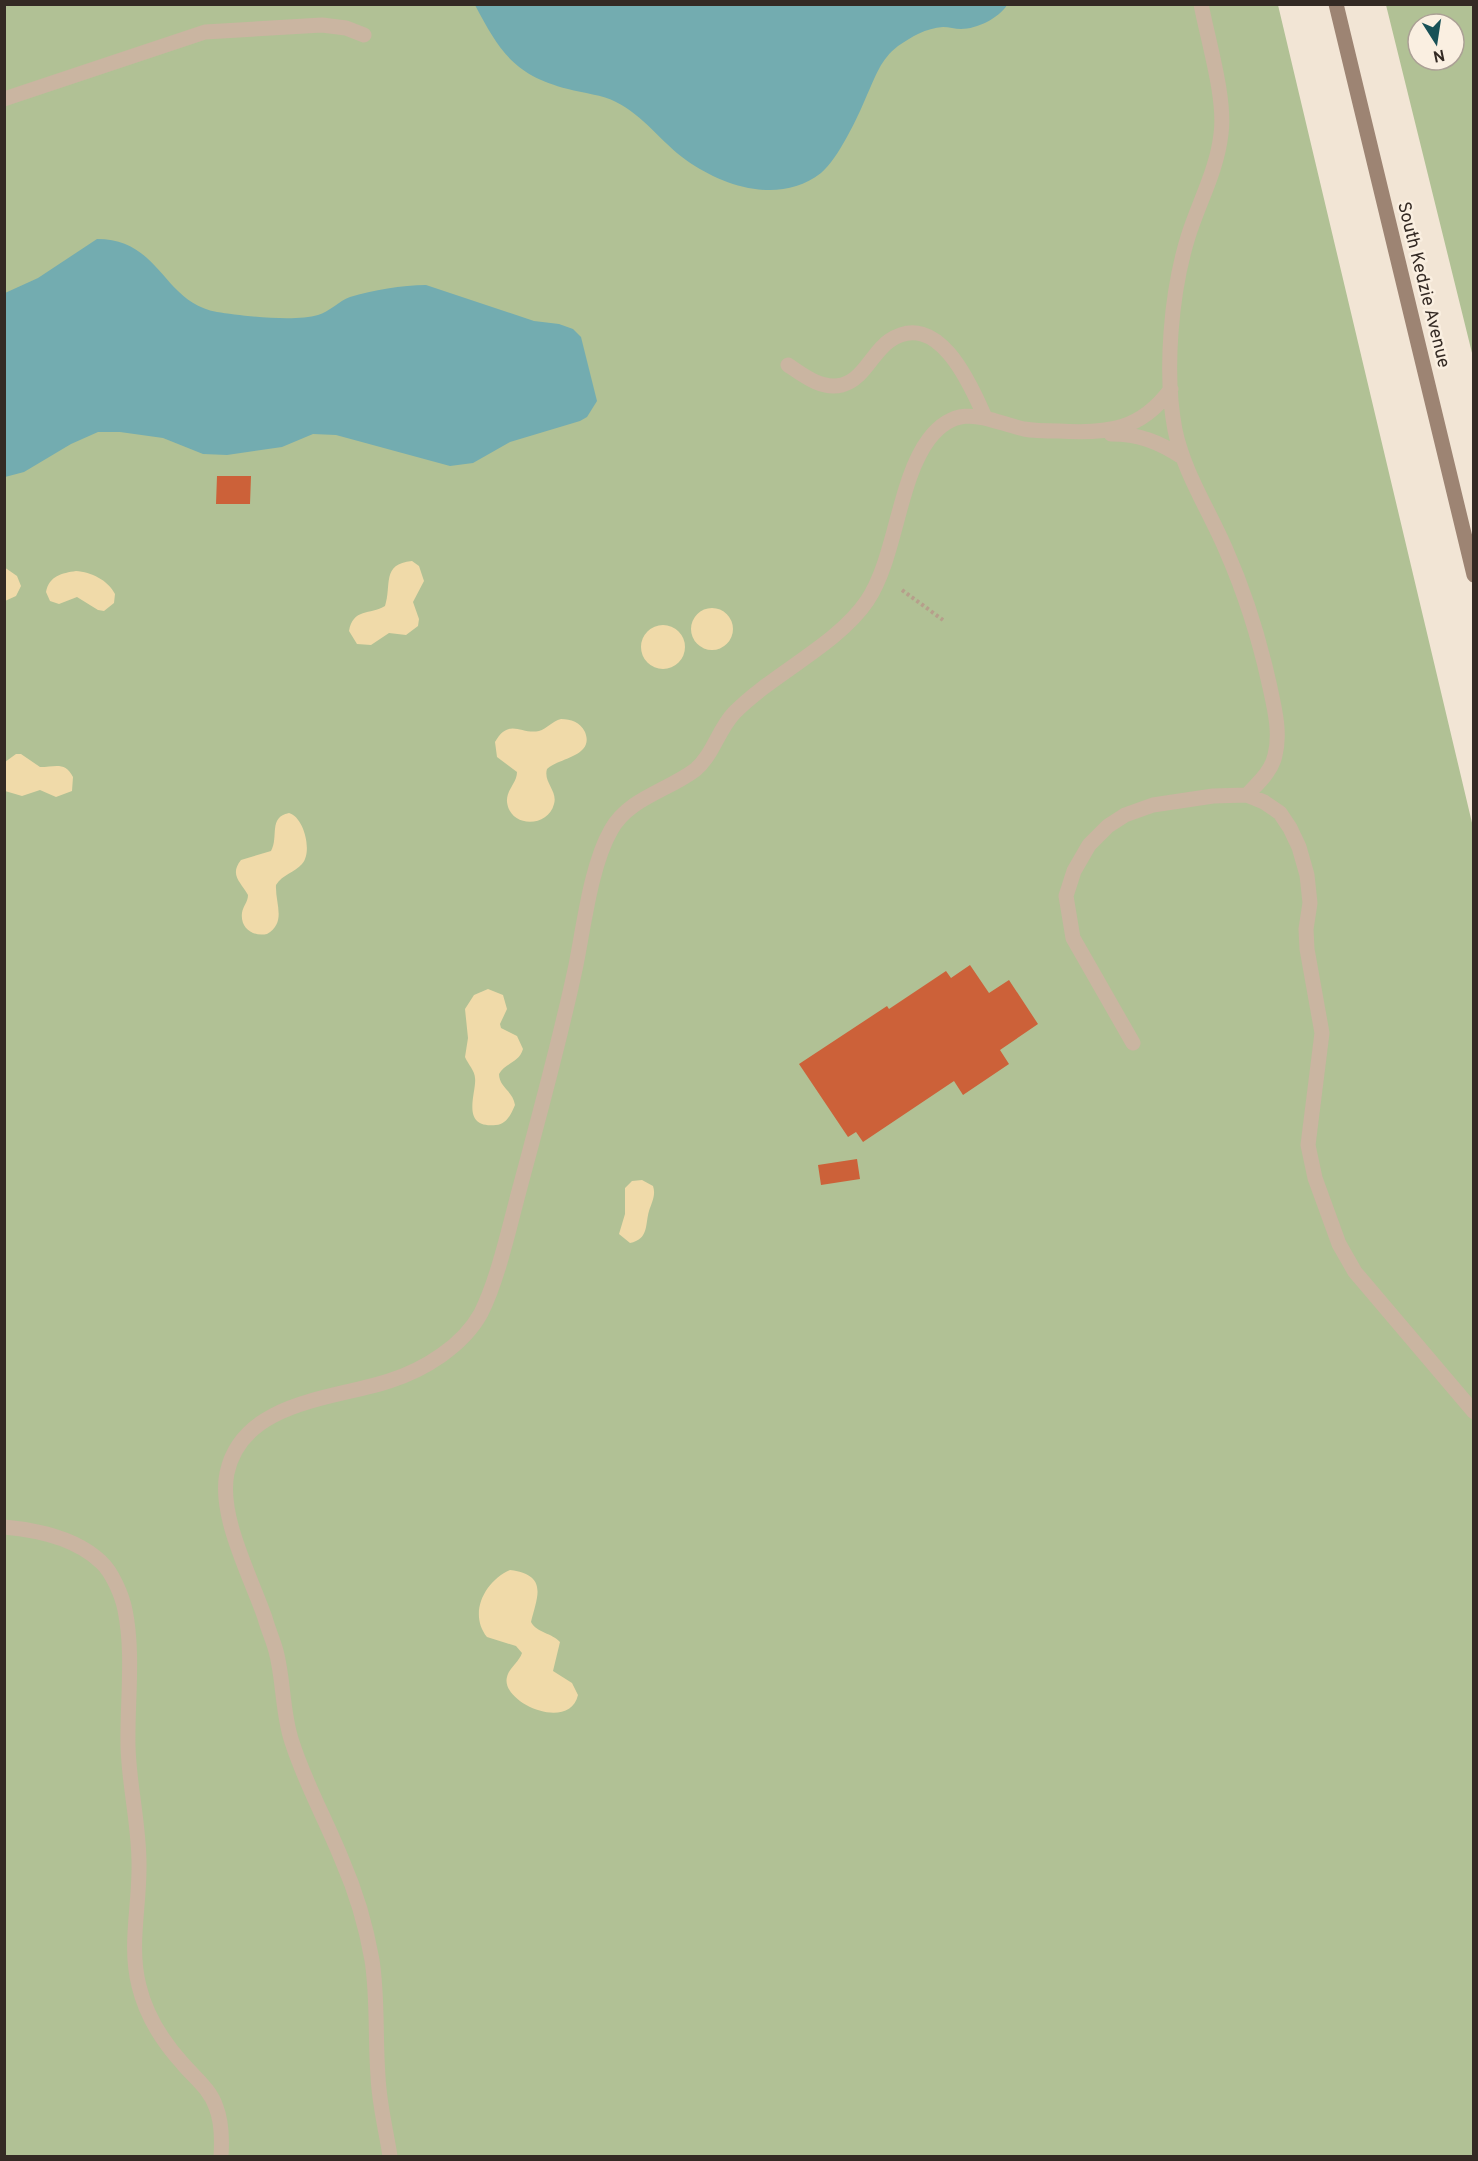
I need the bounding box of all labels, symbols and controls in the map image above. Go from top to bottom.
north arrow [1406,12,1466,72]
text: N [1431,44,1446,66]
street label: South Kedzie Avenue [1391,200,1455,370]

